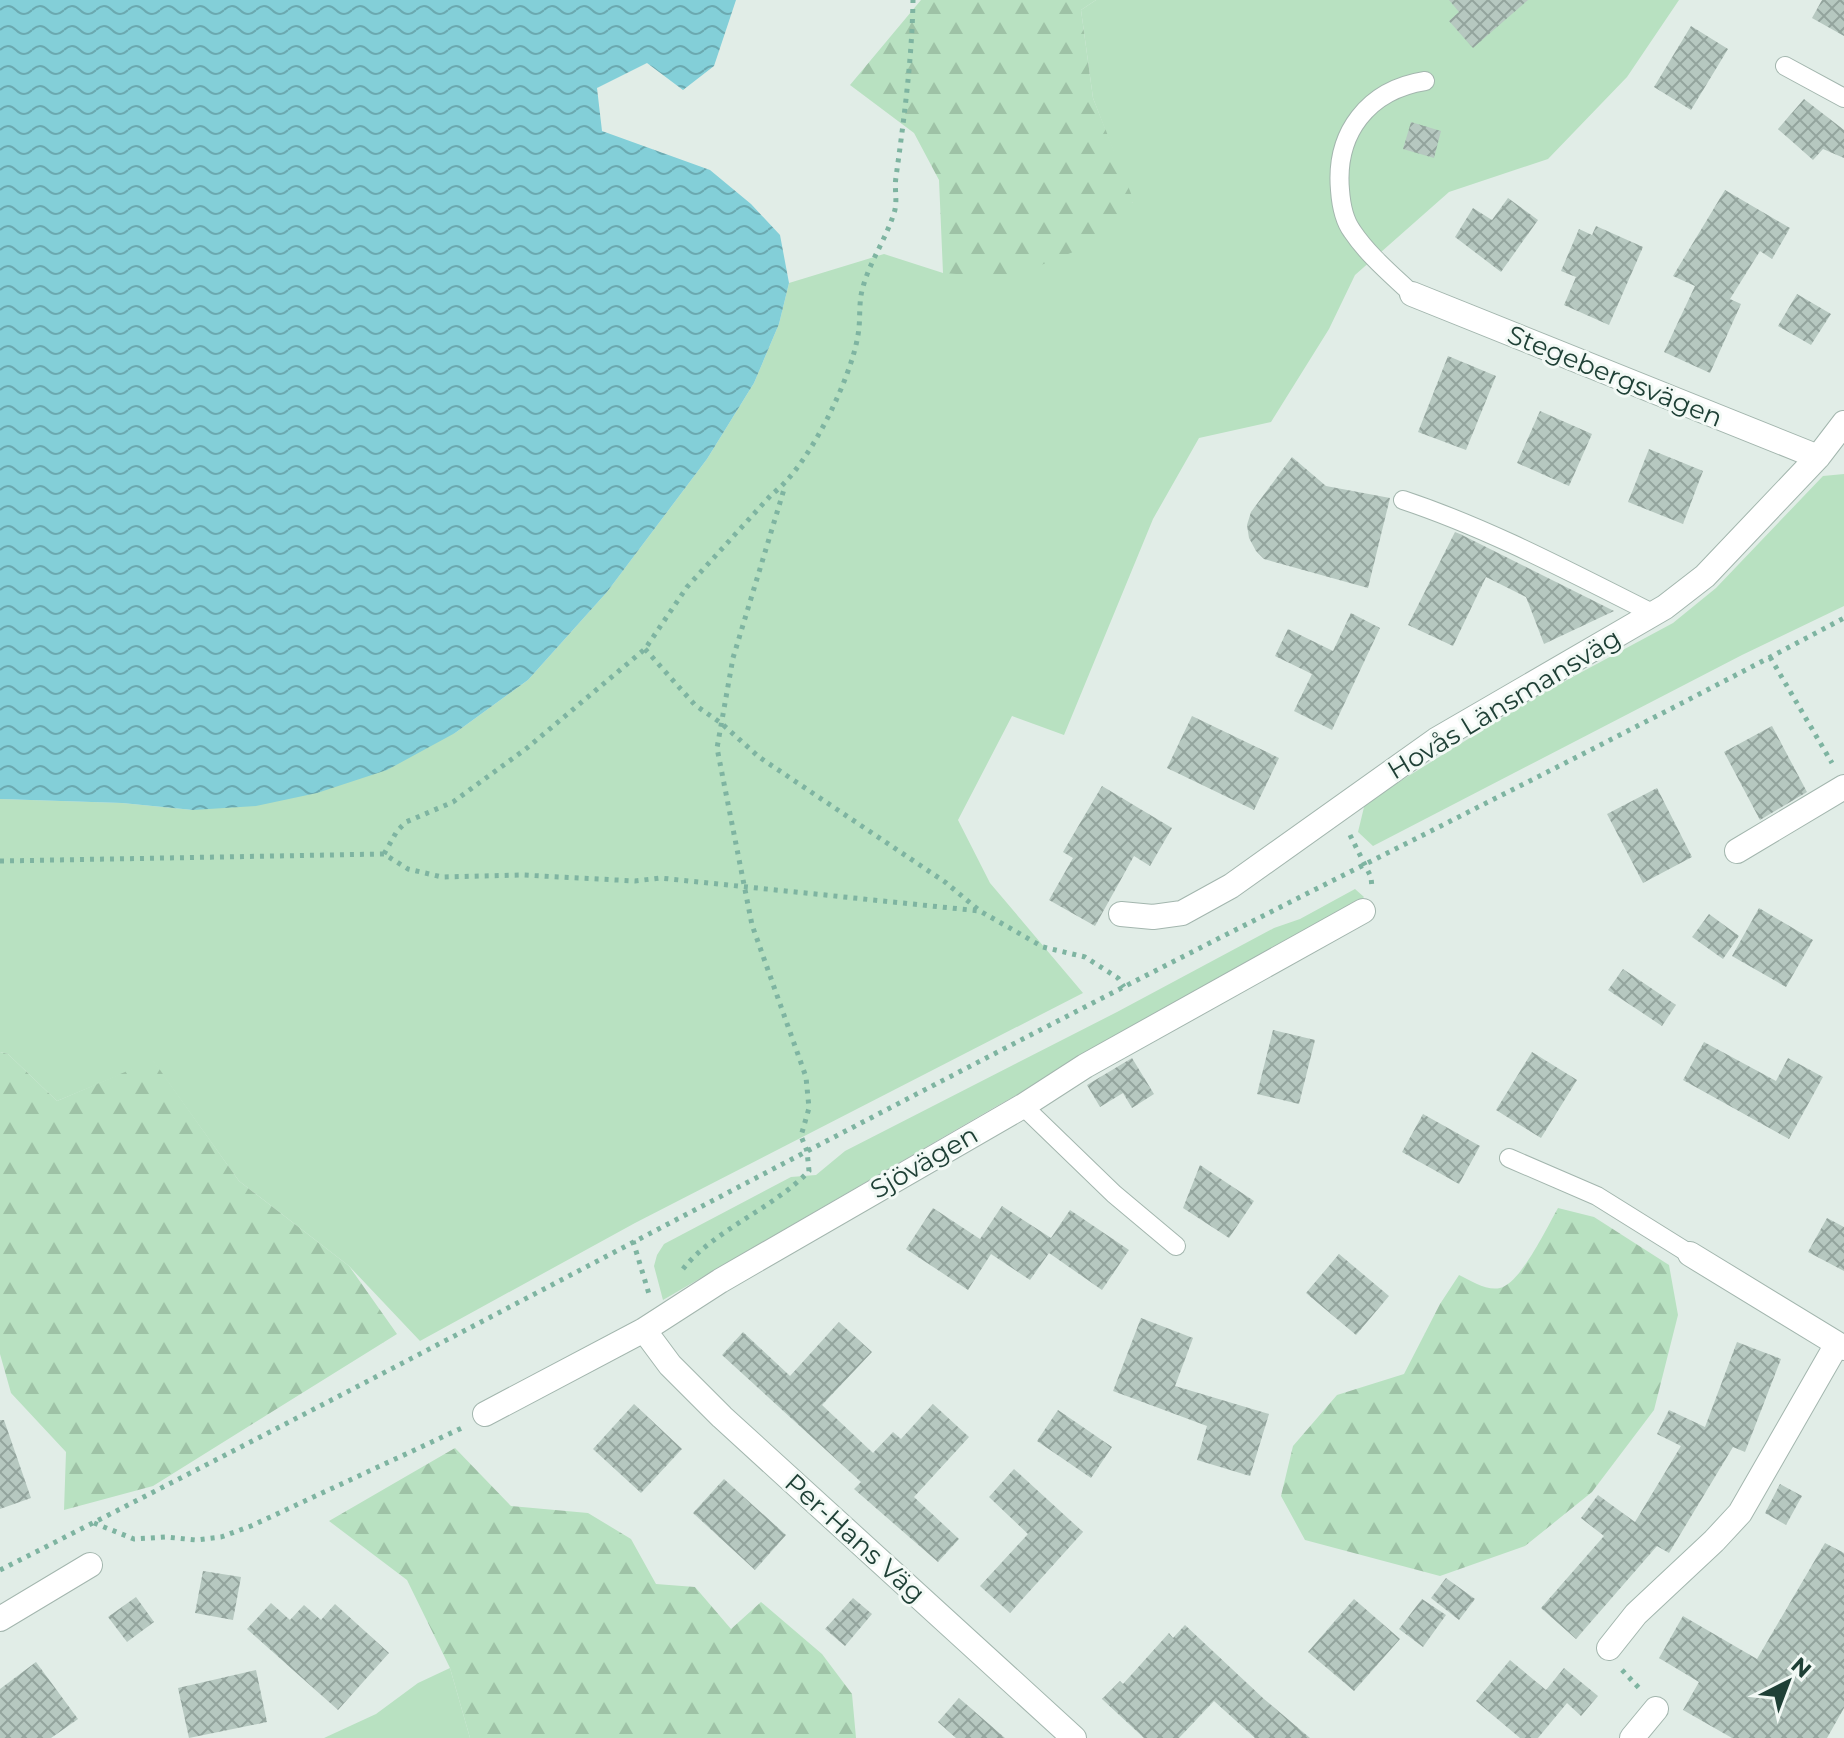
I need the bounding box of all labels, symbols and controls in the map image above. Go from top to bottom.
street label: Stegebergsvägen [1503,318,1727,434]
street label: Hovås Länsmansväg [1382,622,1626,786]
street label: Sjövägen [864,1118,984,1206]
street label: Per-Hans Väg [778,1467,932,1609]
north arrow [1748,1642,1828,1722]
text: N [1785,1652,1817,1683]

